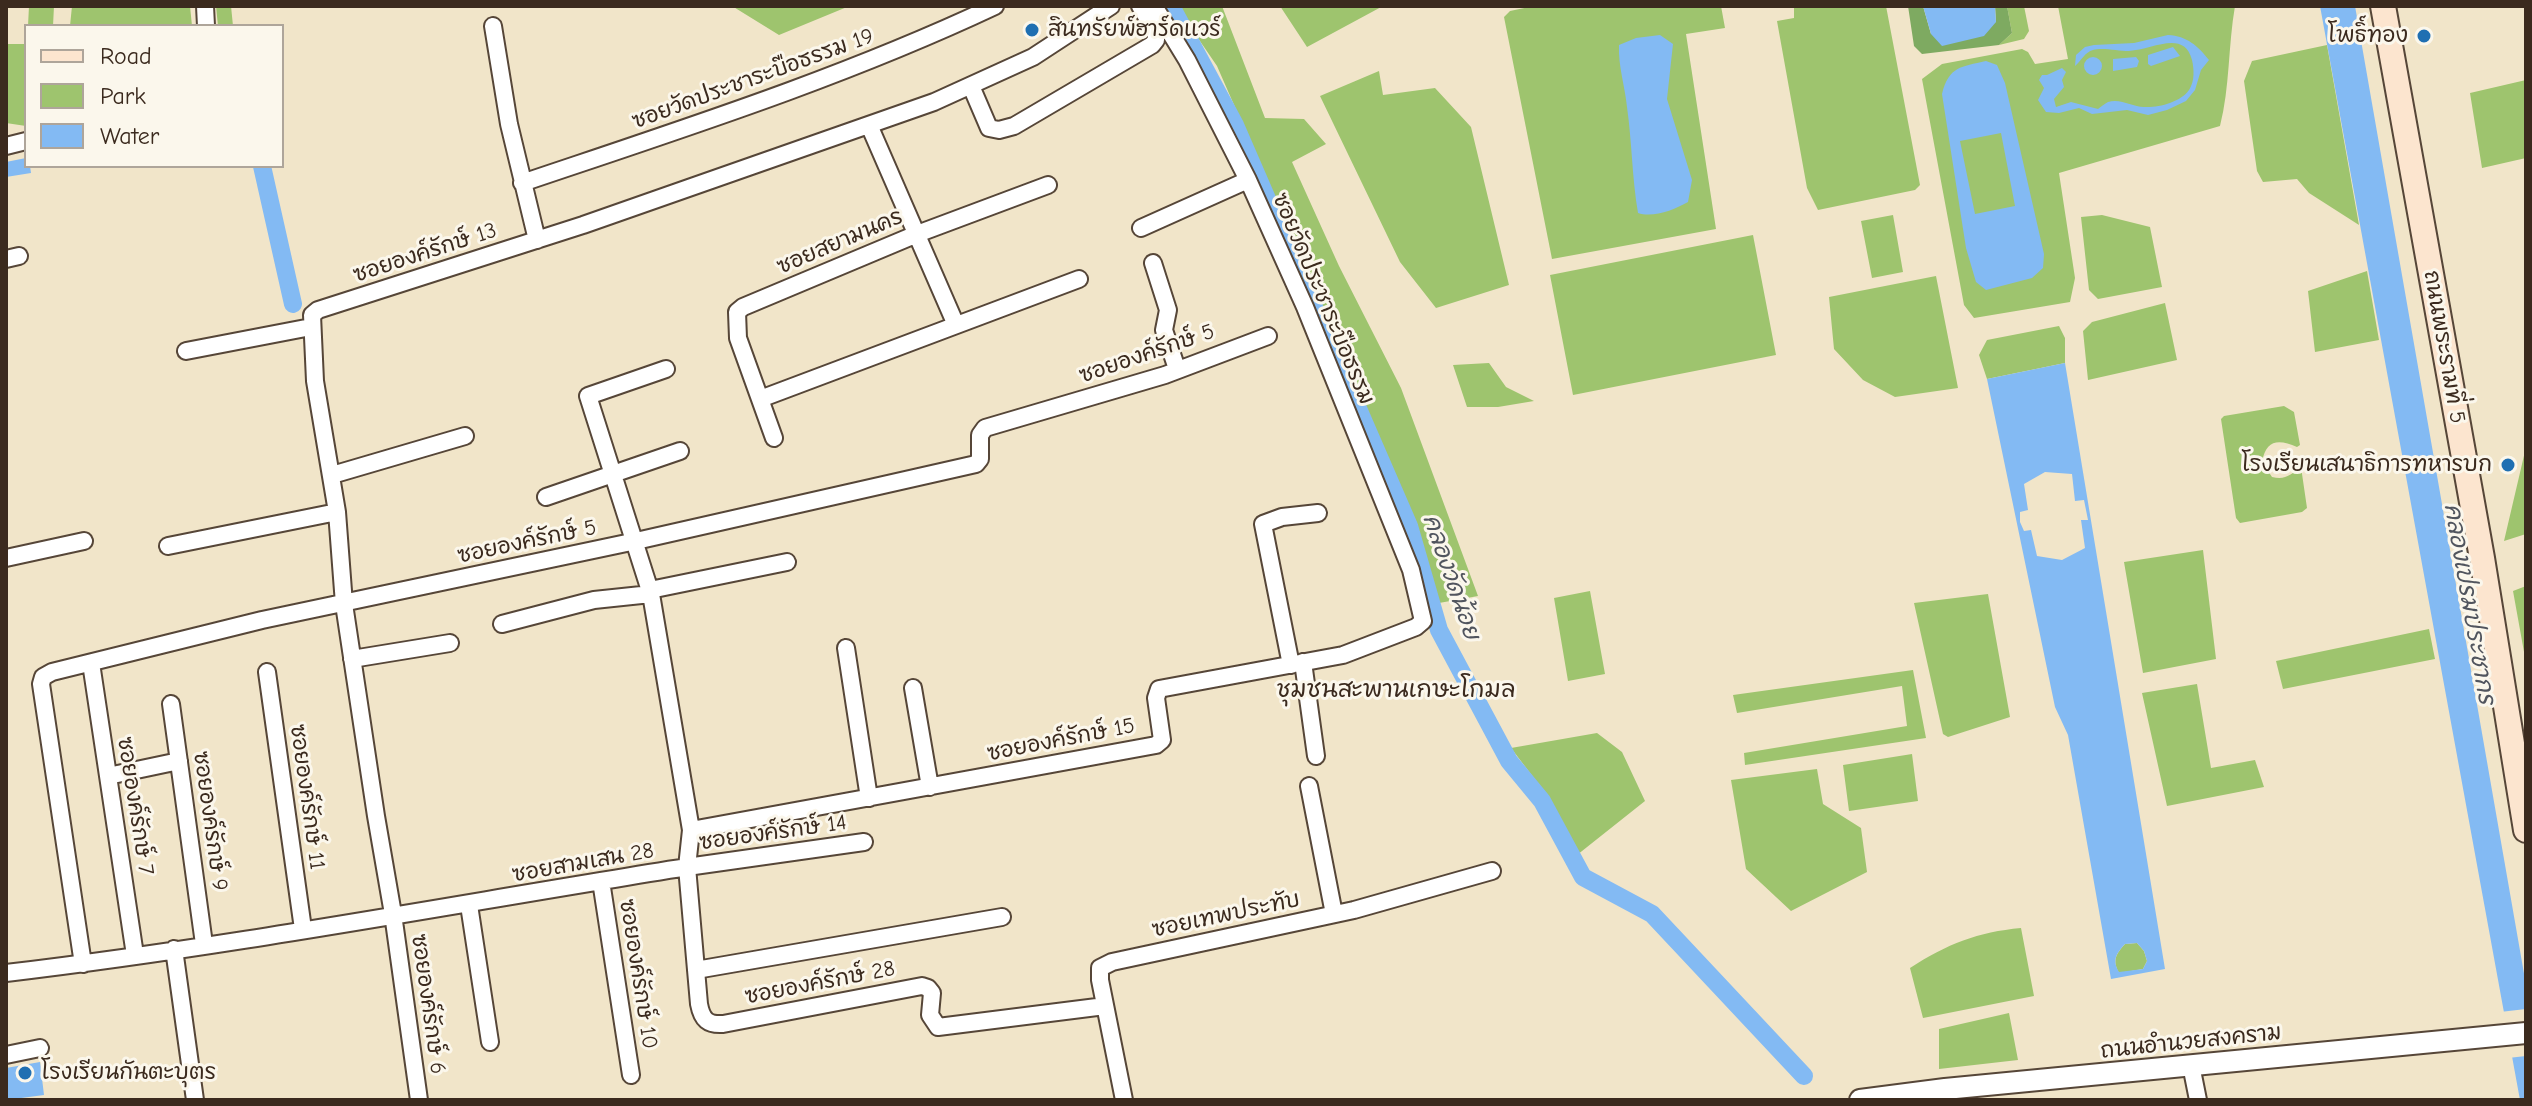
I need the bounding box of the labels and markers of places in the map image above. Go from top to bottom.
place label: สินทรัยพ์ฮาร์ดแวร์ [1048,17,1221,43]
marker: สินทรัยพ์ฮาร์ดแวร์ [1023,21,1041,39]
place label: โพธิ์ทอง [2328,23,2408,49]
marker: โพธิ์ทอง [2415,27,2433,45]
place label: โรงเรียนเสนาธิการทหารบก [2242,452,2492,478]
marker: โรงเรียนเสนาธิการทหารบก [2499,456,2517,474]
place label: โรงเรียนกันตะบุตร [41,1060,216,1086]
marker: โรงเรียนกันตะบุตร [16,1064,34,1082]

